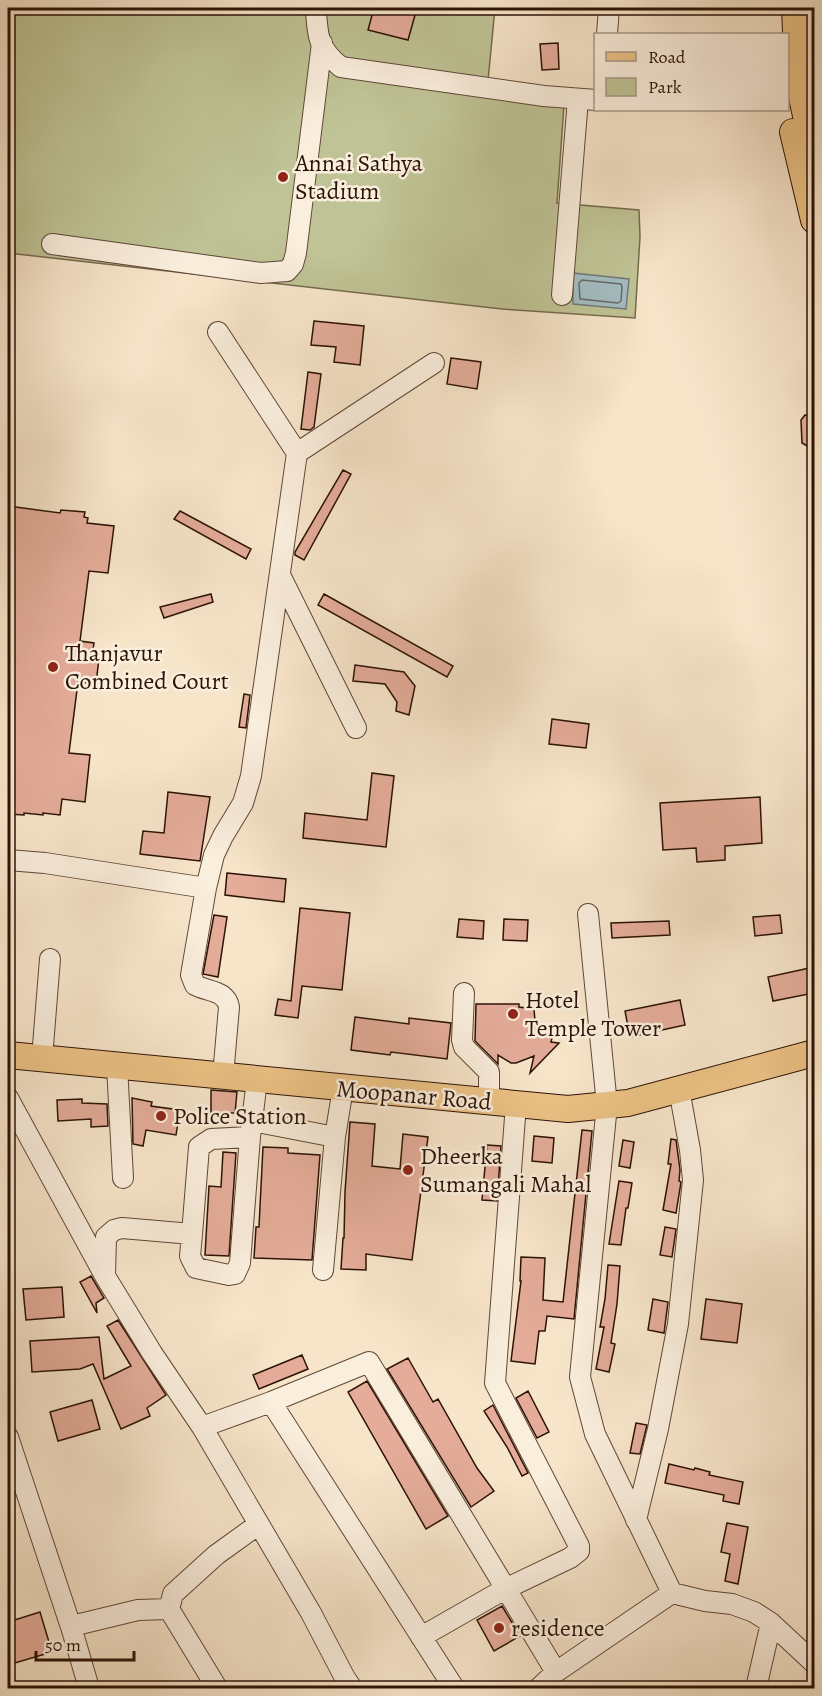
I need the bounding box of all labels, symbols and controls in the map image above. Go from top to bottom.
legend [594,33,789,111]
text: Road [648,45,686,69]
text: Park [648,75,682,99]
place label: Annai Sathya Stadium [294,147,424,207]
marker: Annai Sathya Stadium [276,170,290,184]
place label: Thanjavur Combined Court [65,637,229,697]
marker: Thanjavur Combined Court [46,660,60,674]
place label: Hotel Temple Tower [525,984,661,1044]
marker: Hotel Temple Tower [506,1007,520,1021]
street label: Moopanar Road [335,1072,493,1118]
place label: Police Station [173,1100,307,1132]
marker: Police Station [154,1109,168,1123]
place label: Dheerka Sumangali Mahal [420,1140,592,1200]
marker: Dheerka Sumangali Mahal [401,1163,415,1177]
place label: residence [511,1612,604,1644]
marker: residence [492,1621,506,1635]
scale bar [36,1624,134,1662]
text: 50 m [45,1633,81,1657]

